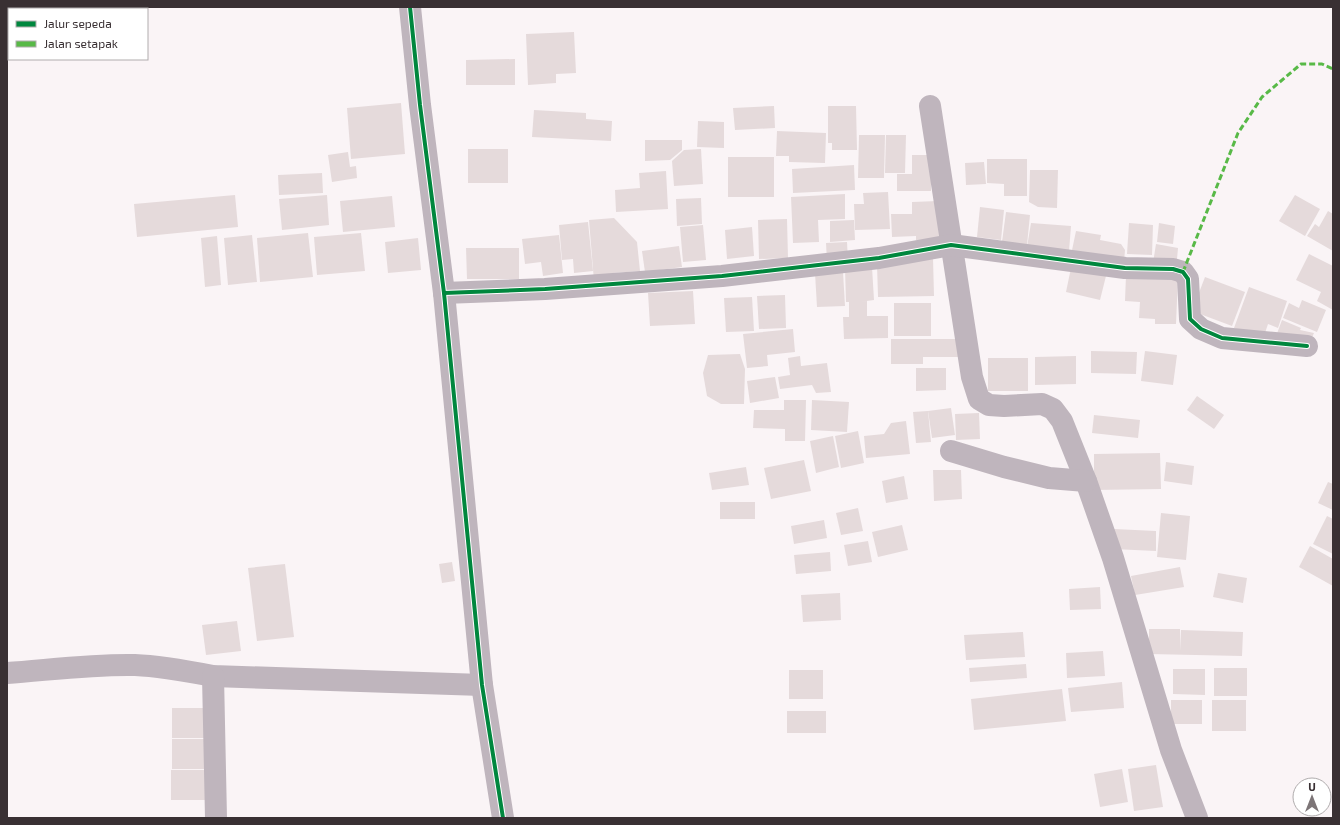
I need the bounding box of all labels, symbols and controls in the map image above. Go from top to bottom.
legend [8,8,148,60]
text: Jalur sepeda [44,16,112,30]
text: Jalan setapak [44,36,118,50]
north arrow [1292,777,1332,817]
text: U [1308,780,1316,793]

